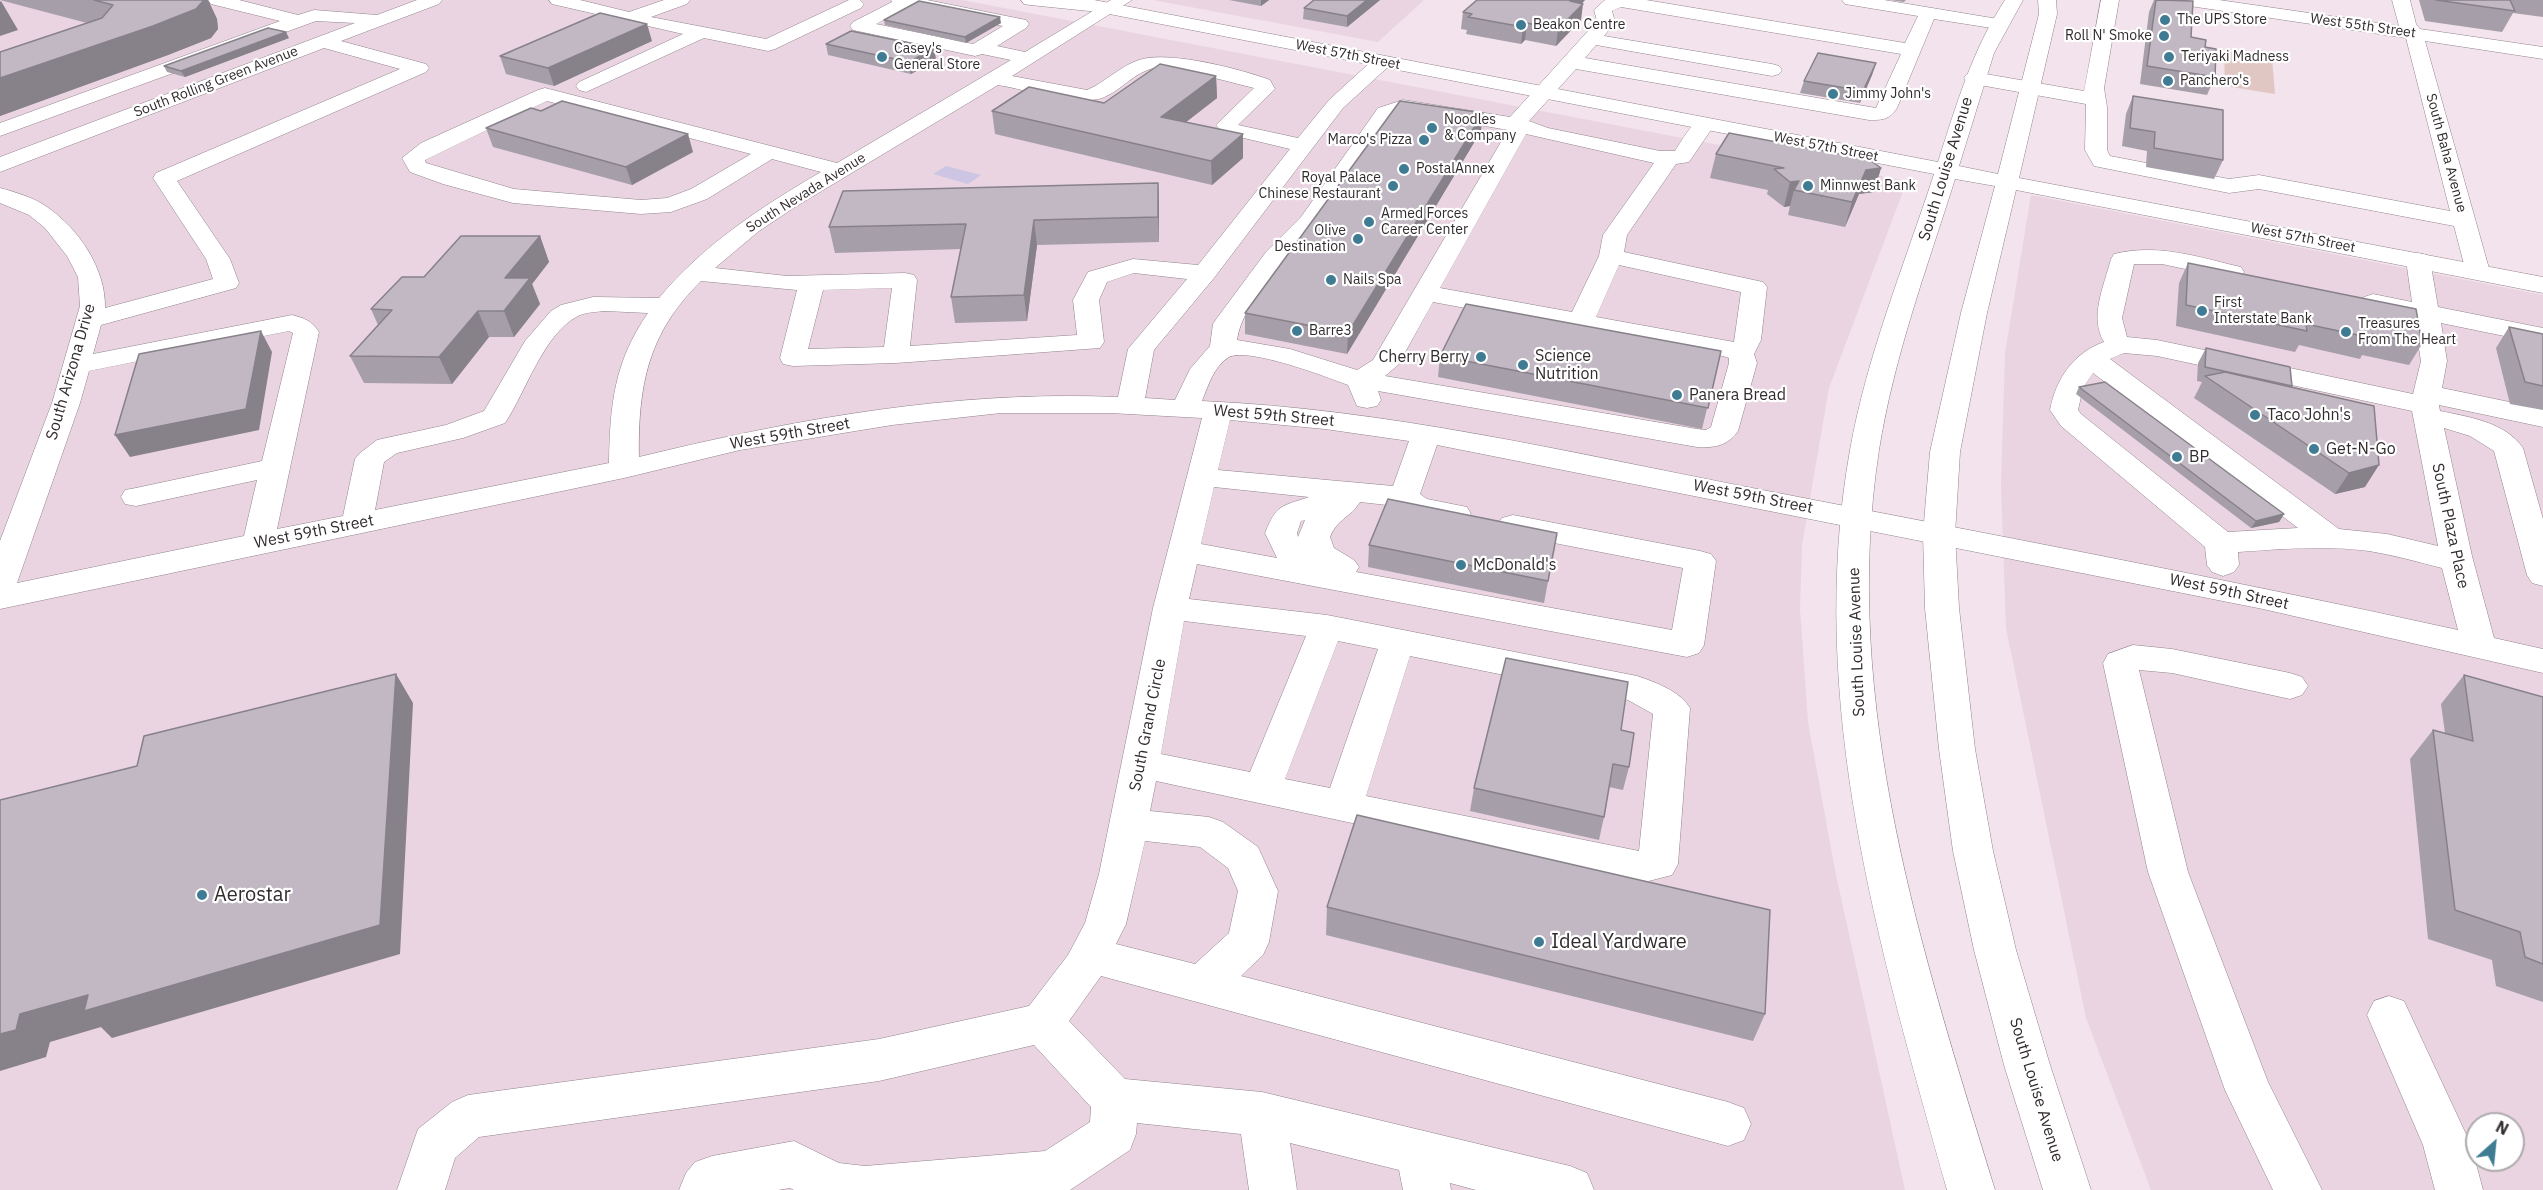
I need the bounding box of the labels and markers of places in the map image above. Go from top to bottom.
place label: The UPS Store [2177,12,2267,28]
marker: The UPS Store [2158,13,2172,27]
place label: Beakon Centre [1533,17,1626,33]
marker: Beakon Centre [1514,18,1528,32]
place label: Roll N' Smoke [2065,28,2152,44]
marker: Roll N' Smoke [2157,29,2171,43]
place label: Casey's General Store [894,41,980,74]
place label: Teriyaki Madness [2181,49,2289,65]
marker: Casey's General Store [875,50,889,64]
marker: Teriyaki Madness [2162,50,2176,64]
place label: Panchero's [2180,73,2249,89]
marker: Panchero's [2161,74,2175,88]
place label: Jimmy John's [1845,86,1931,102]
marker: Jimmy John's [1826,87,1840,101]
place label: Noodles & Company [1444,112,1516,144]
marker: Noodles & Company [1425,121,1439,135]
place label: Marco's Pizza [1328,132,1412,148]
marker: Marco's Pizza [1417,133,1431,147]
place label: PostalAnnex [1416,161,1495,177]
marker: PostalAnnex [1397,162,1411,176]
place label: Royal Palace Chinese Restaurant [1258,170,1381,202]
place label: Minnwest Bank [1820,178,1916,194]
marker: Royal Palace Chinese Restaurant [1386,179,1400,193]
marker: Minnwest Bank [1801,179,1815,193]
place label: Armed Forces Career Center [1381,206,1468,238]
marker: Armed Forces Career Center [1362,215,1376,229]
place label: Olive Destination [1274,223,1346,256]
marker: Olive Destination [1351,232,1365,246]
place label: Nails Spa [1343,272,1402,288]
marker: Nails Spa [1324,273,1338,287]
place label: First Interstate Bank [2214,295,2312,328]
marker: First Interstate Bank [2195,304,2209,318]
place label: Treasures From The Heart [2358,316,2456,348]
place label: Barre3 [1309,323,1352,339]
marker: Barre3 [1290,324,1304,338]
marker: Treasures From The Heart [2339,325,2353,339]
place label: Science Nutrition [1535,346,1599,384]
place label: Cherry Berry [1378,347,1469,367]
marker: Cherry Berry [1474,350,1488,364]
marker: Science Nutrition [1516,358,1530,372]
place label: Panera Bread [1689,385,1786,405]
marker: Panera Bread [1670,388,1684,402]
place label: Taco John's [2267,405,2351,425]
marker: Taco John's [2248,408,2262,422]
place label: Get-N-Go [2326,439,2396,459]
marker: Get-N-Go [2307,442,2321,456]
place label: BP [2189,447,2209,467]
marker: BP [2170,450,2184,464]
place label: McDonald's [1473,555,1557,575]
marker: McDonald's [1454,558,1468,572]
place label: Aerostar [214,883,291,907]
marker: Aerostar [195,888,209,902]
place label: Ideal Yardware [1551,930,1687,954]
marker: Ideal Yardware [1532,935,1546,949]

